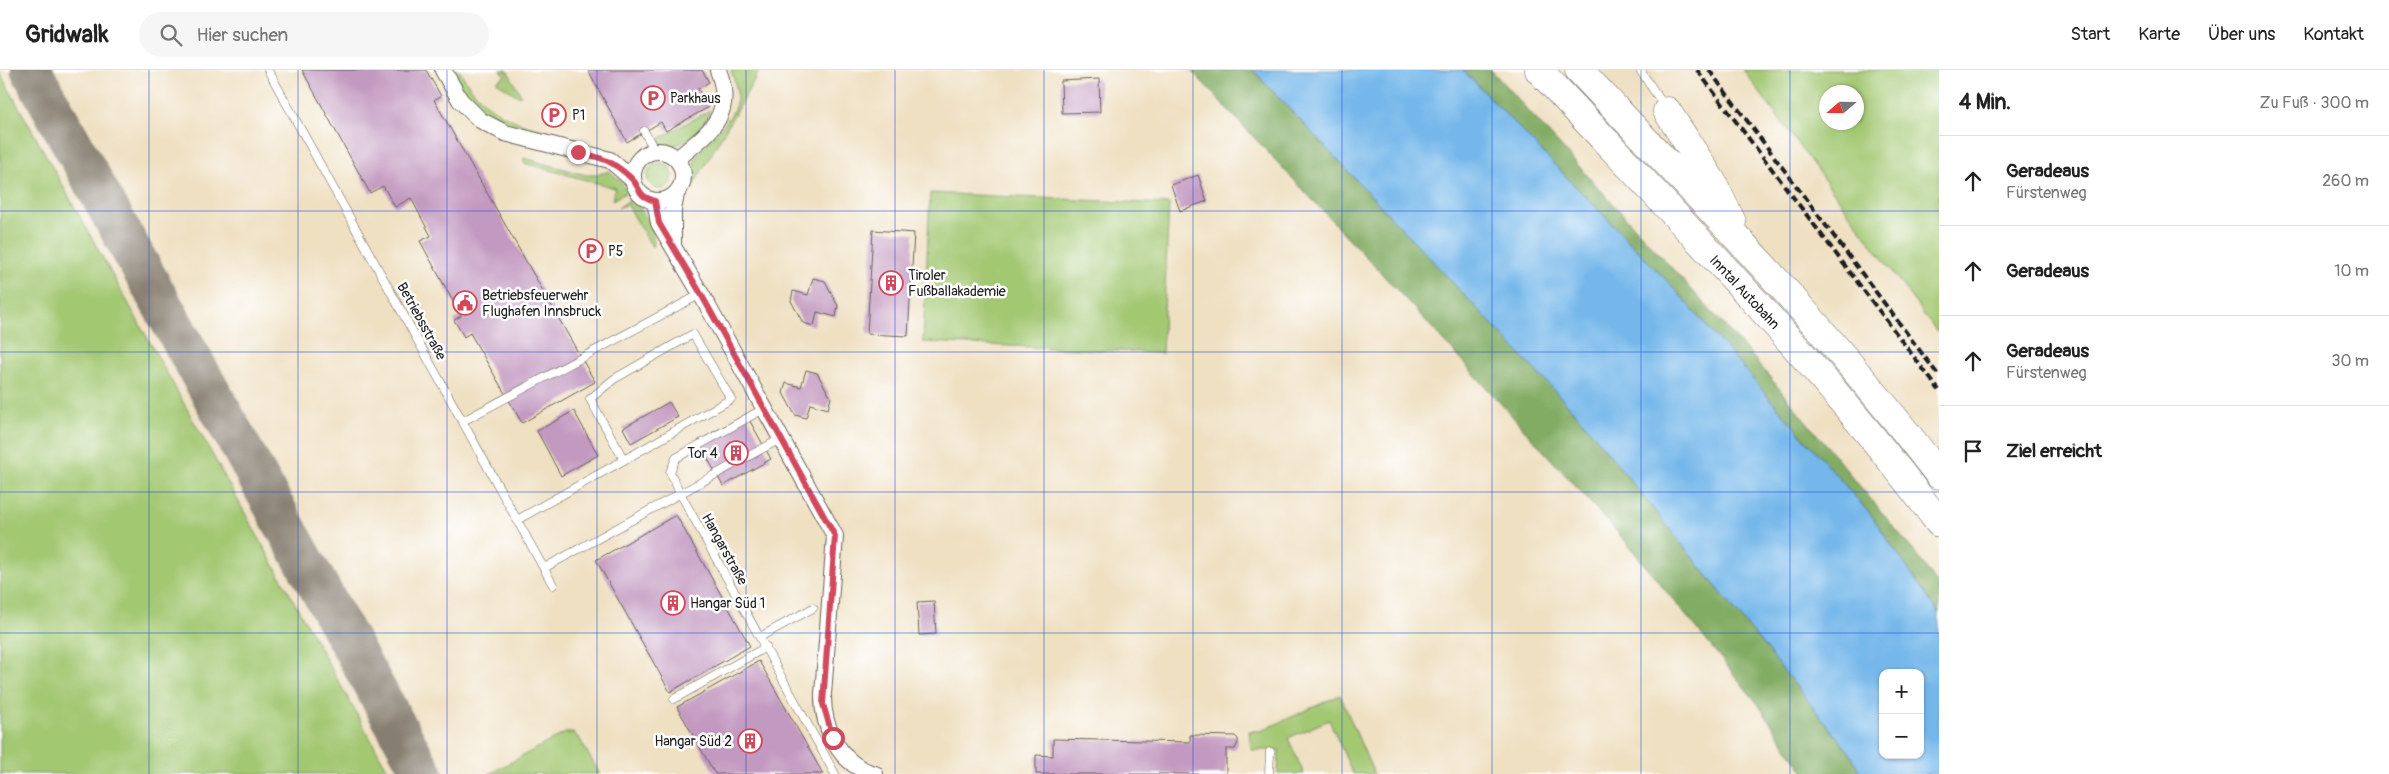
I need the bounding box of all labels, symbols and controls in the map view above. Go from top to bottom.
search box [139,12,489,57]
text: Gridwalk [25,20,109,49]
icon: search [157,21,185,49]
text: Hier suchen [197,23,288,47]
text: Start [2070,23,2110,46]
text: Karte [2138,23,2180,46]
text: Über uns [2208,23,2275,46]
text: Kontakt [2303,23,2364,46]
parking icon: Parkhaus [640,85,666,111]
north arrow [1819,85,1864,130]
text: 4 Min. [1959,89,2011,116]
place label: Parkhaus [670,90,721,107]
text: Zu Fuß · 300 m [2260,93,2369,113]
parking icon: P1 [541,102,567,128]
place label: P1 [572,107,585,124]
route end [567,141,590,164]
text: Geradeaus [2006,159,2089,183]
icon: ahead [1959,167,1987,195]
text: 260 m [2322,171,2369,191]
text: Fürstenweg [2006,183,2087,203]
parking icon: P5 [578,238,604,264]
place label: P5 [608,243,623,260]
street label: Inntal Autobahn [1706,252,1783,333]
icon: ahead [1959,257,1987,285]
text: Geradeaus [2006,259,2089,283]
text: 10 m [2334,261,2369,281]
place label: Tiroler Fußballakademie [908,267,1006,300]
building icon: Tiroler Fußballakademie [878,270,904,296]
street label: Betriebsstraße [393,280,450,363]
place label: Betriebsfeuerwehr Flughafen Innsbruck [482,287,601,320]
public building icon: Betriebsfeuerwehr Flughafen Innsbruck [452,290,478,316]
text: Geradeaus [2006,339,2089,363]
icon: ahead [1959,347,1987,375]
text: 30 m [2331,351,2369,371]
text: Fürstenweg [2006,363,2087,383]
icon: arrive [1959,437,1987,465]
text: Ziel erreicht [2006,439,2102,463]
building icon: Tor 4 [723,440,749,466]
place label: Tor 4 [687,445,718,462]
street label: Hangarstraße [698,510,751,588]
building icon: Hangar Süd 1 [660,590,686,616]
place label: Hangar Süd 1 [690,595,765,612]
map controls [1879,669,1924,759]
button: + [1879,669,1924,714]
button: − [1879,714,1924,759]
route start [822,727,845,750]
building icon: Hangar Süd 2 [737,728,763,754]
place label: Hangar Süd 2 [654,733,732,750]

